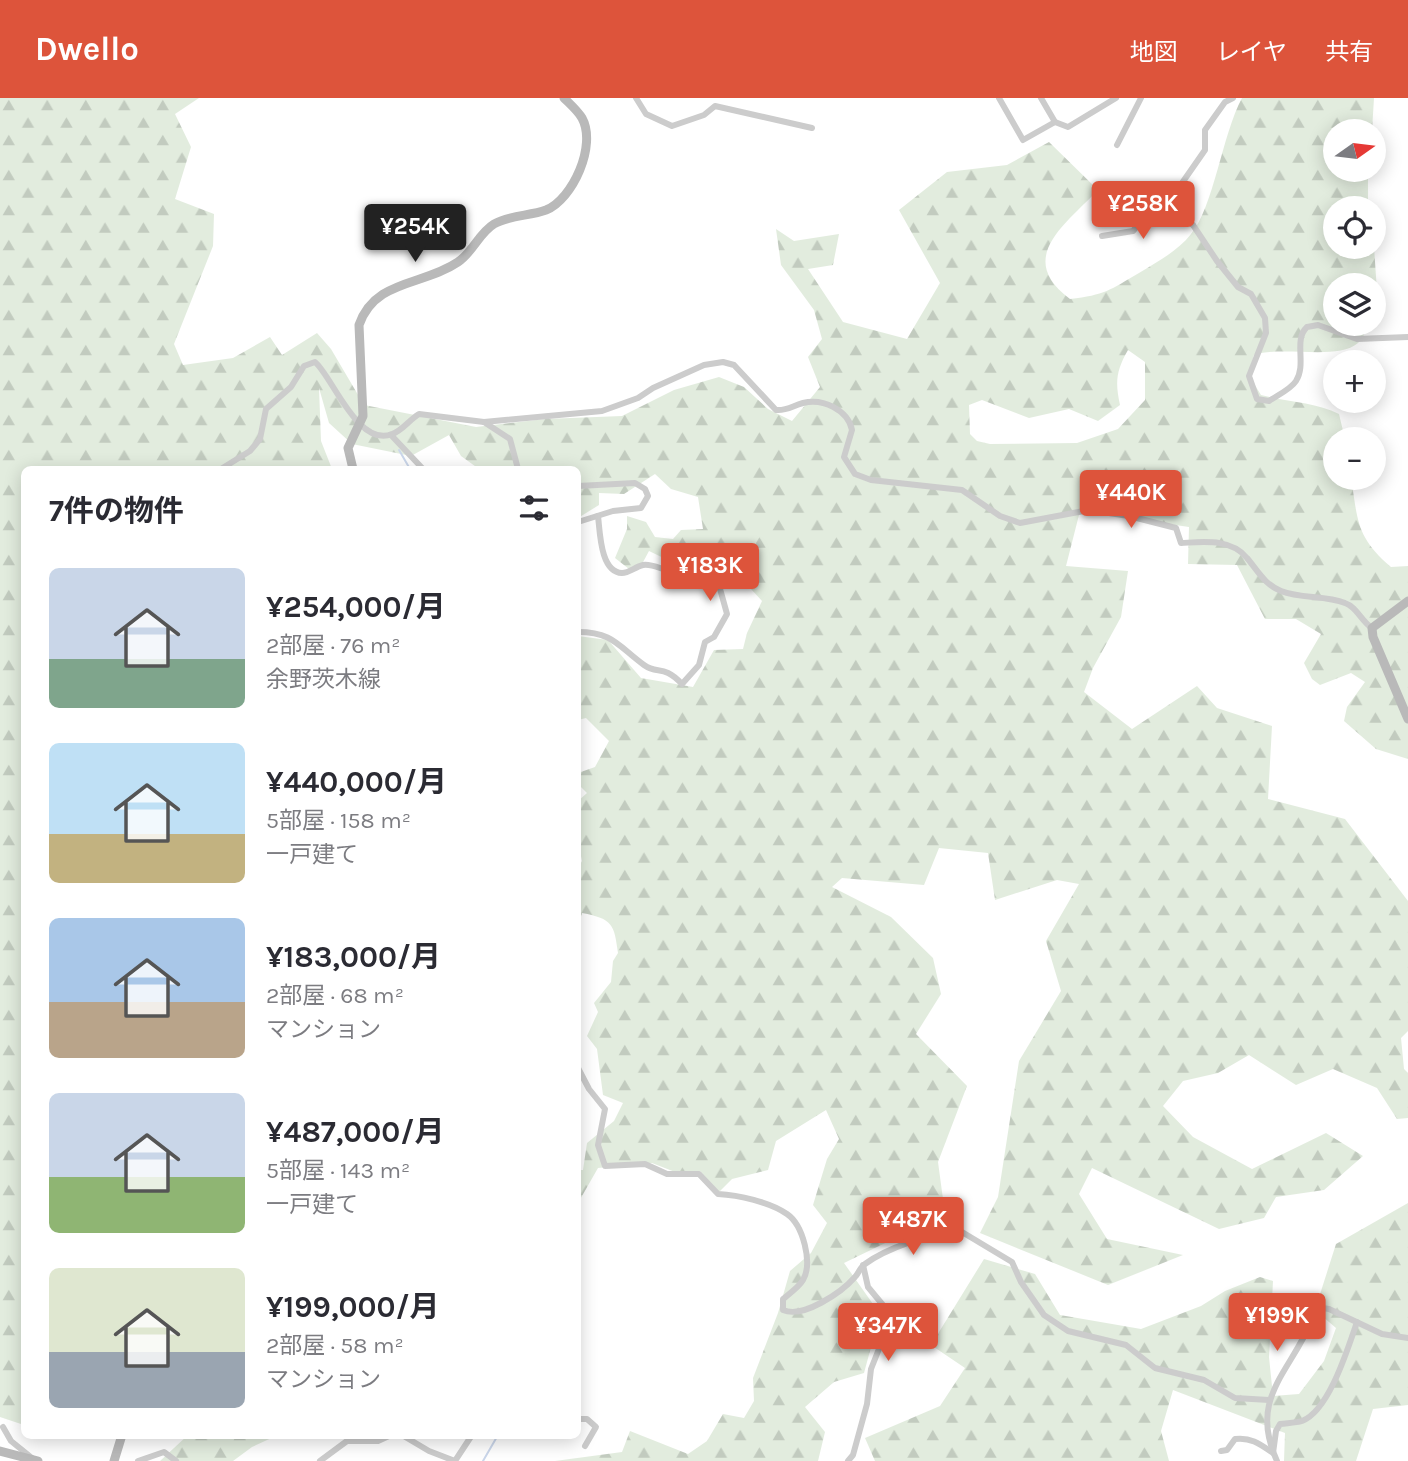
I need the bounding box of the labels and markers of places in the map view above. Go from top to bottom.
pin: ¥258K [1094,181,1192,241]
pin: ¥254K [366,204,464,264]
pin: ¥440K [1082,470,1180,530]
pin: ¥183K [661,544,759,603]
pin: ¥487K [864,1198,962,1257]
pin: ¥199K [1228,1294,1326,1353]
pin: ¥347K [839,1304,937,1363]

